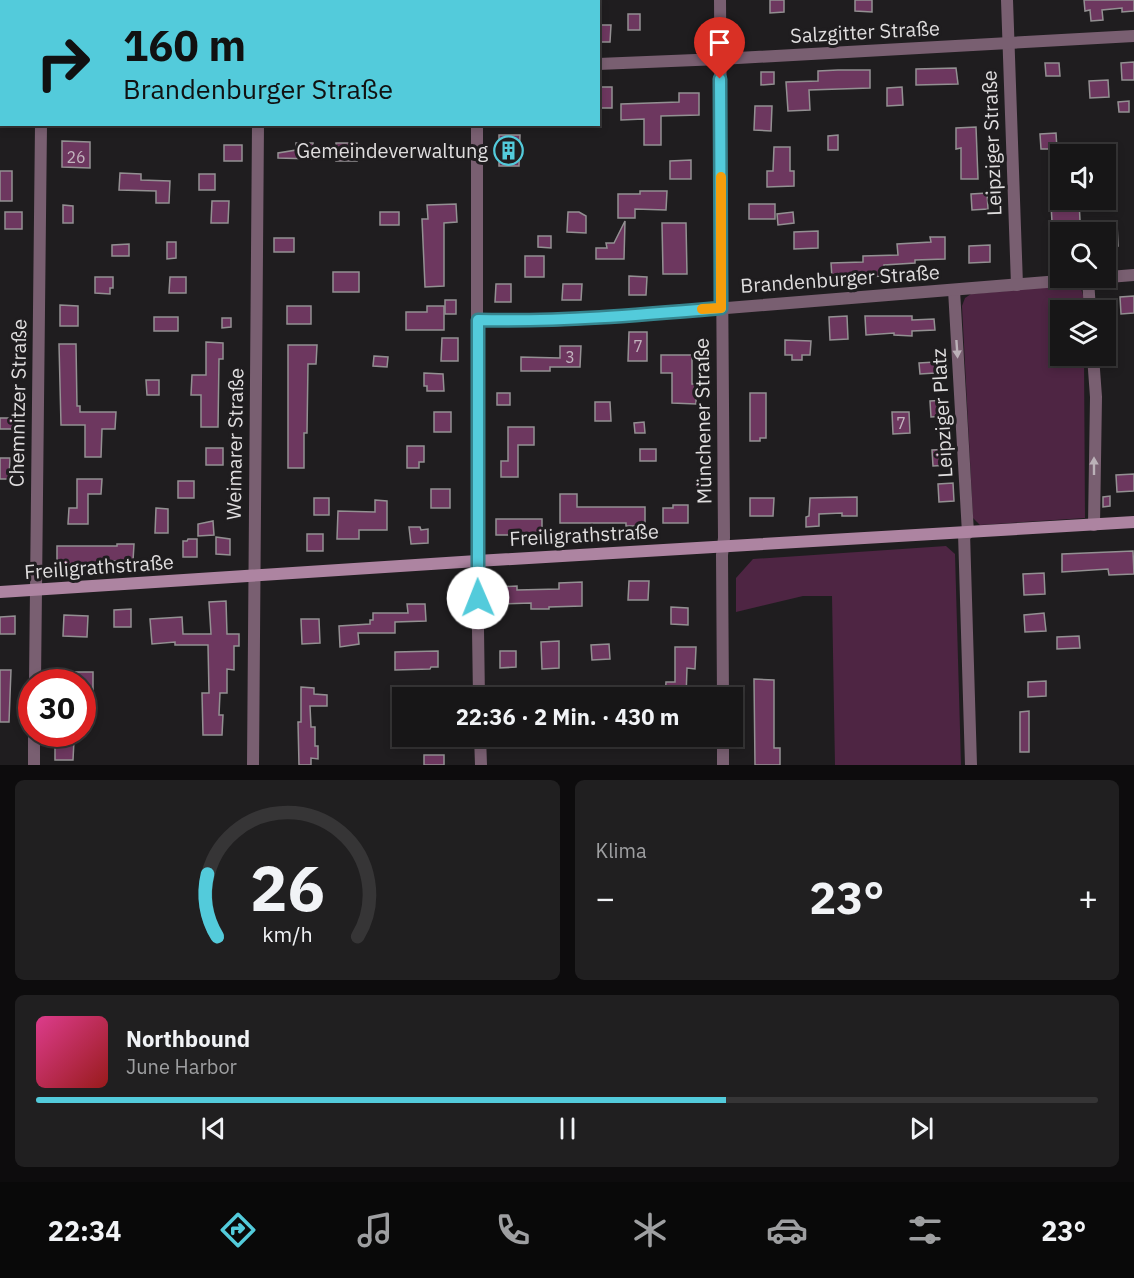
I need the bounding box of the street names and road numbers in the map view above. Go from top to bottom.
street label: Salzgitter Straße [789,14,940,49]
street label: Leipziger Straße [975,70,1008,216]
street label: Brandenburger Straße [739,258,941,299]
street label: Chemnitzer Straße [3,319,32,487]
street label: Münchener Straße [688,338,717,504]
street label: Leipziger Platz [925,348,958,478]
street label: Weimarer Straße [220,368,249,520]
street label: Freiligrathstraße [509,517,659,552]
street label: Freiligrathstraße [23,548,175,585]

